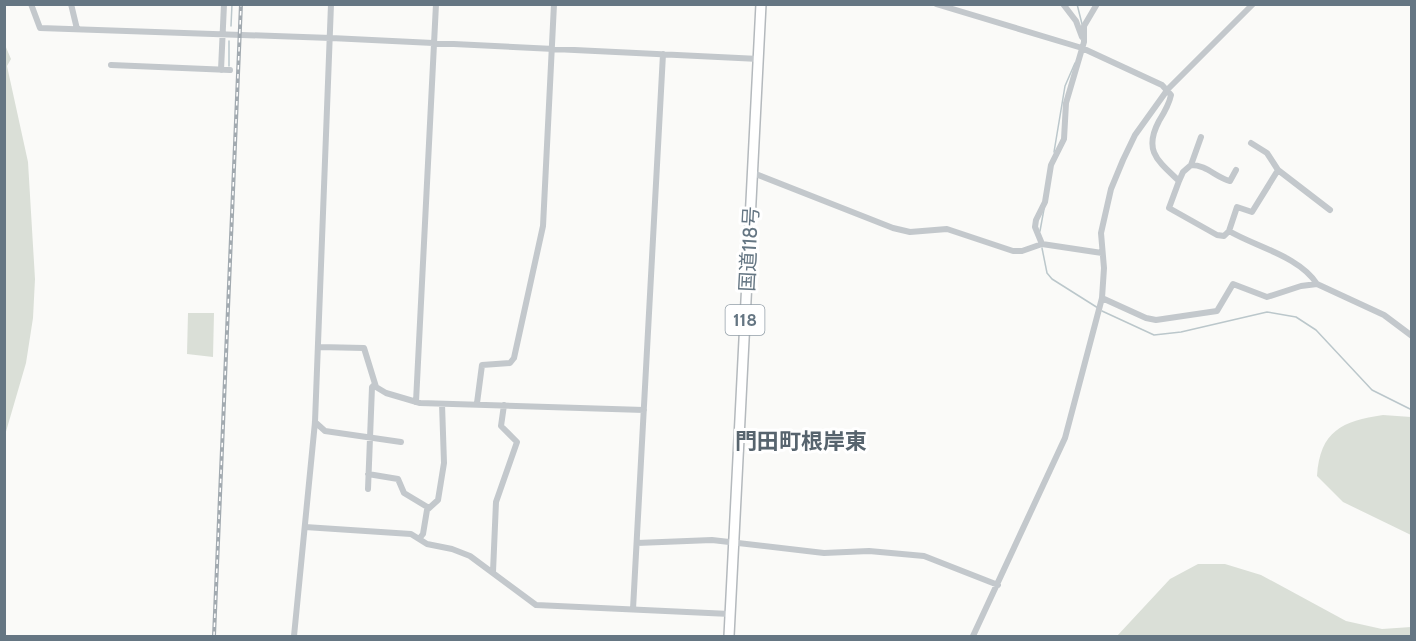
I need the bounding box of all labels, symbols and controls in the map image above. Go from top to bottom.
street label: 国道118号 [735,206,763,292]
road number: 118 [726,305,764,335]
district label: 門田町根岸東 [735,428,867,455]

